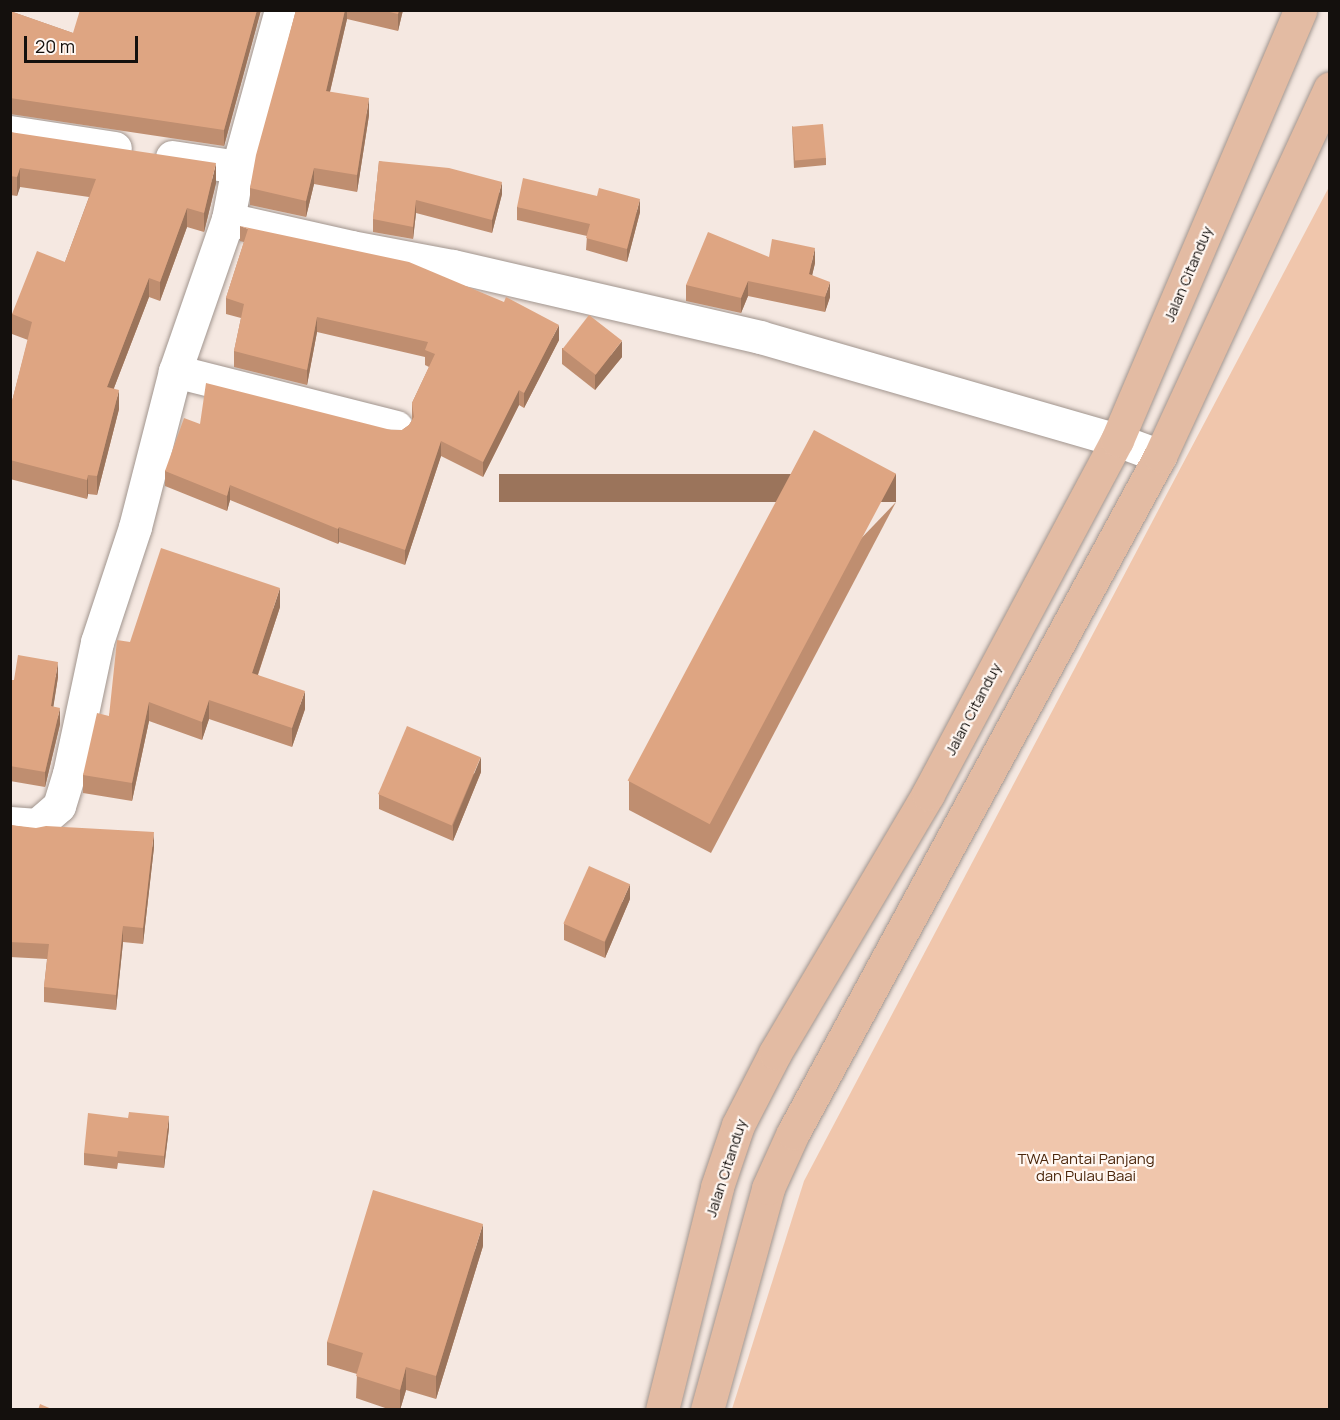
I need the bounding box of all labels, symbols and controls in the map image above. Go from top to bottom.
scale bar [27,24,141,62]
text: 20 m [35,34,75,58]
street label: Jalan Citanduy [1160,223,1216,325]
street label: Jalan Citanduy [941,660,1005,758]
street label: Jalan Citanduy [702,1117,750,1219]
park label: TWA Pantai Panjang dan Pulau Baai [1017,1149,1155,1184]

